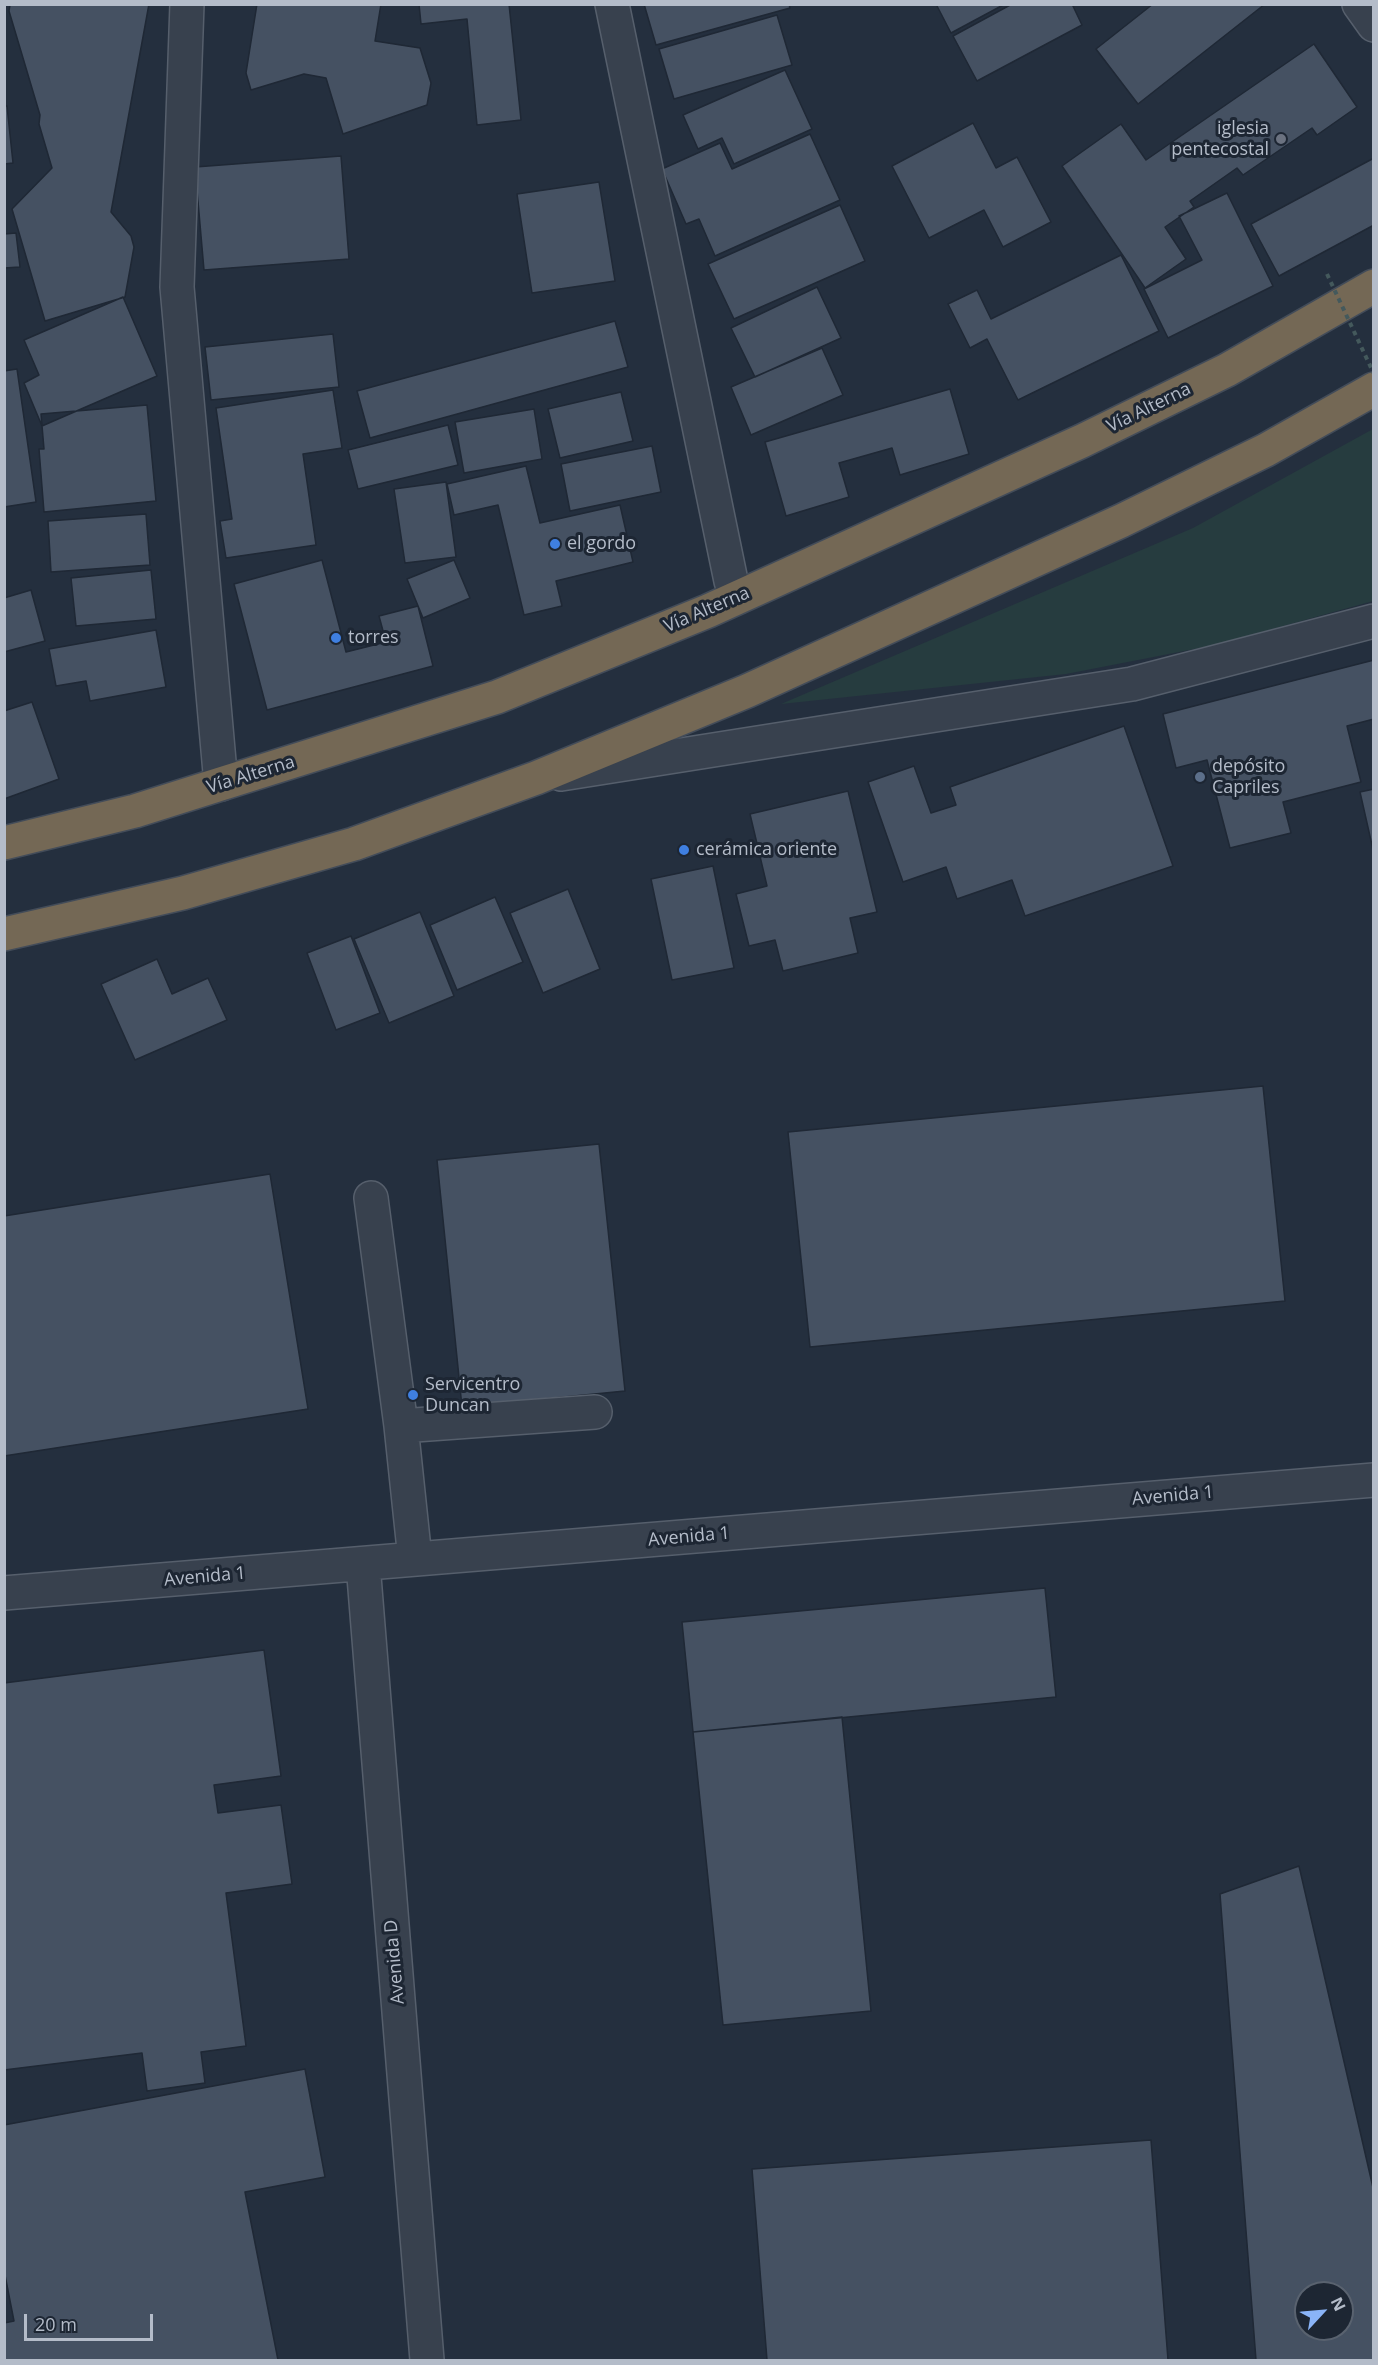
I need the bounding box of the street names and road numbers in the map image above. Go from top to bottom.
street label: Vía Alterna [1103,378,1195,438]
street label: Vía Alterna [661,582,753,638]
street label: Vía Alterna [204,751,298,799]
street label: Avenida 1 [1131,1482,1215,1510]
street label: Avenida 1 [647,1523,731,1551]
street label: Avenida 1 [163,1563,247,1591]
street label: Avenida D [381,1919,409,2005]

